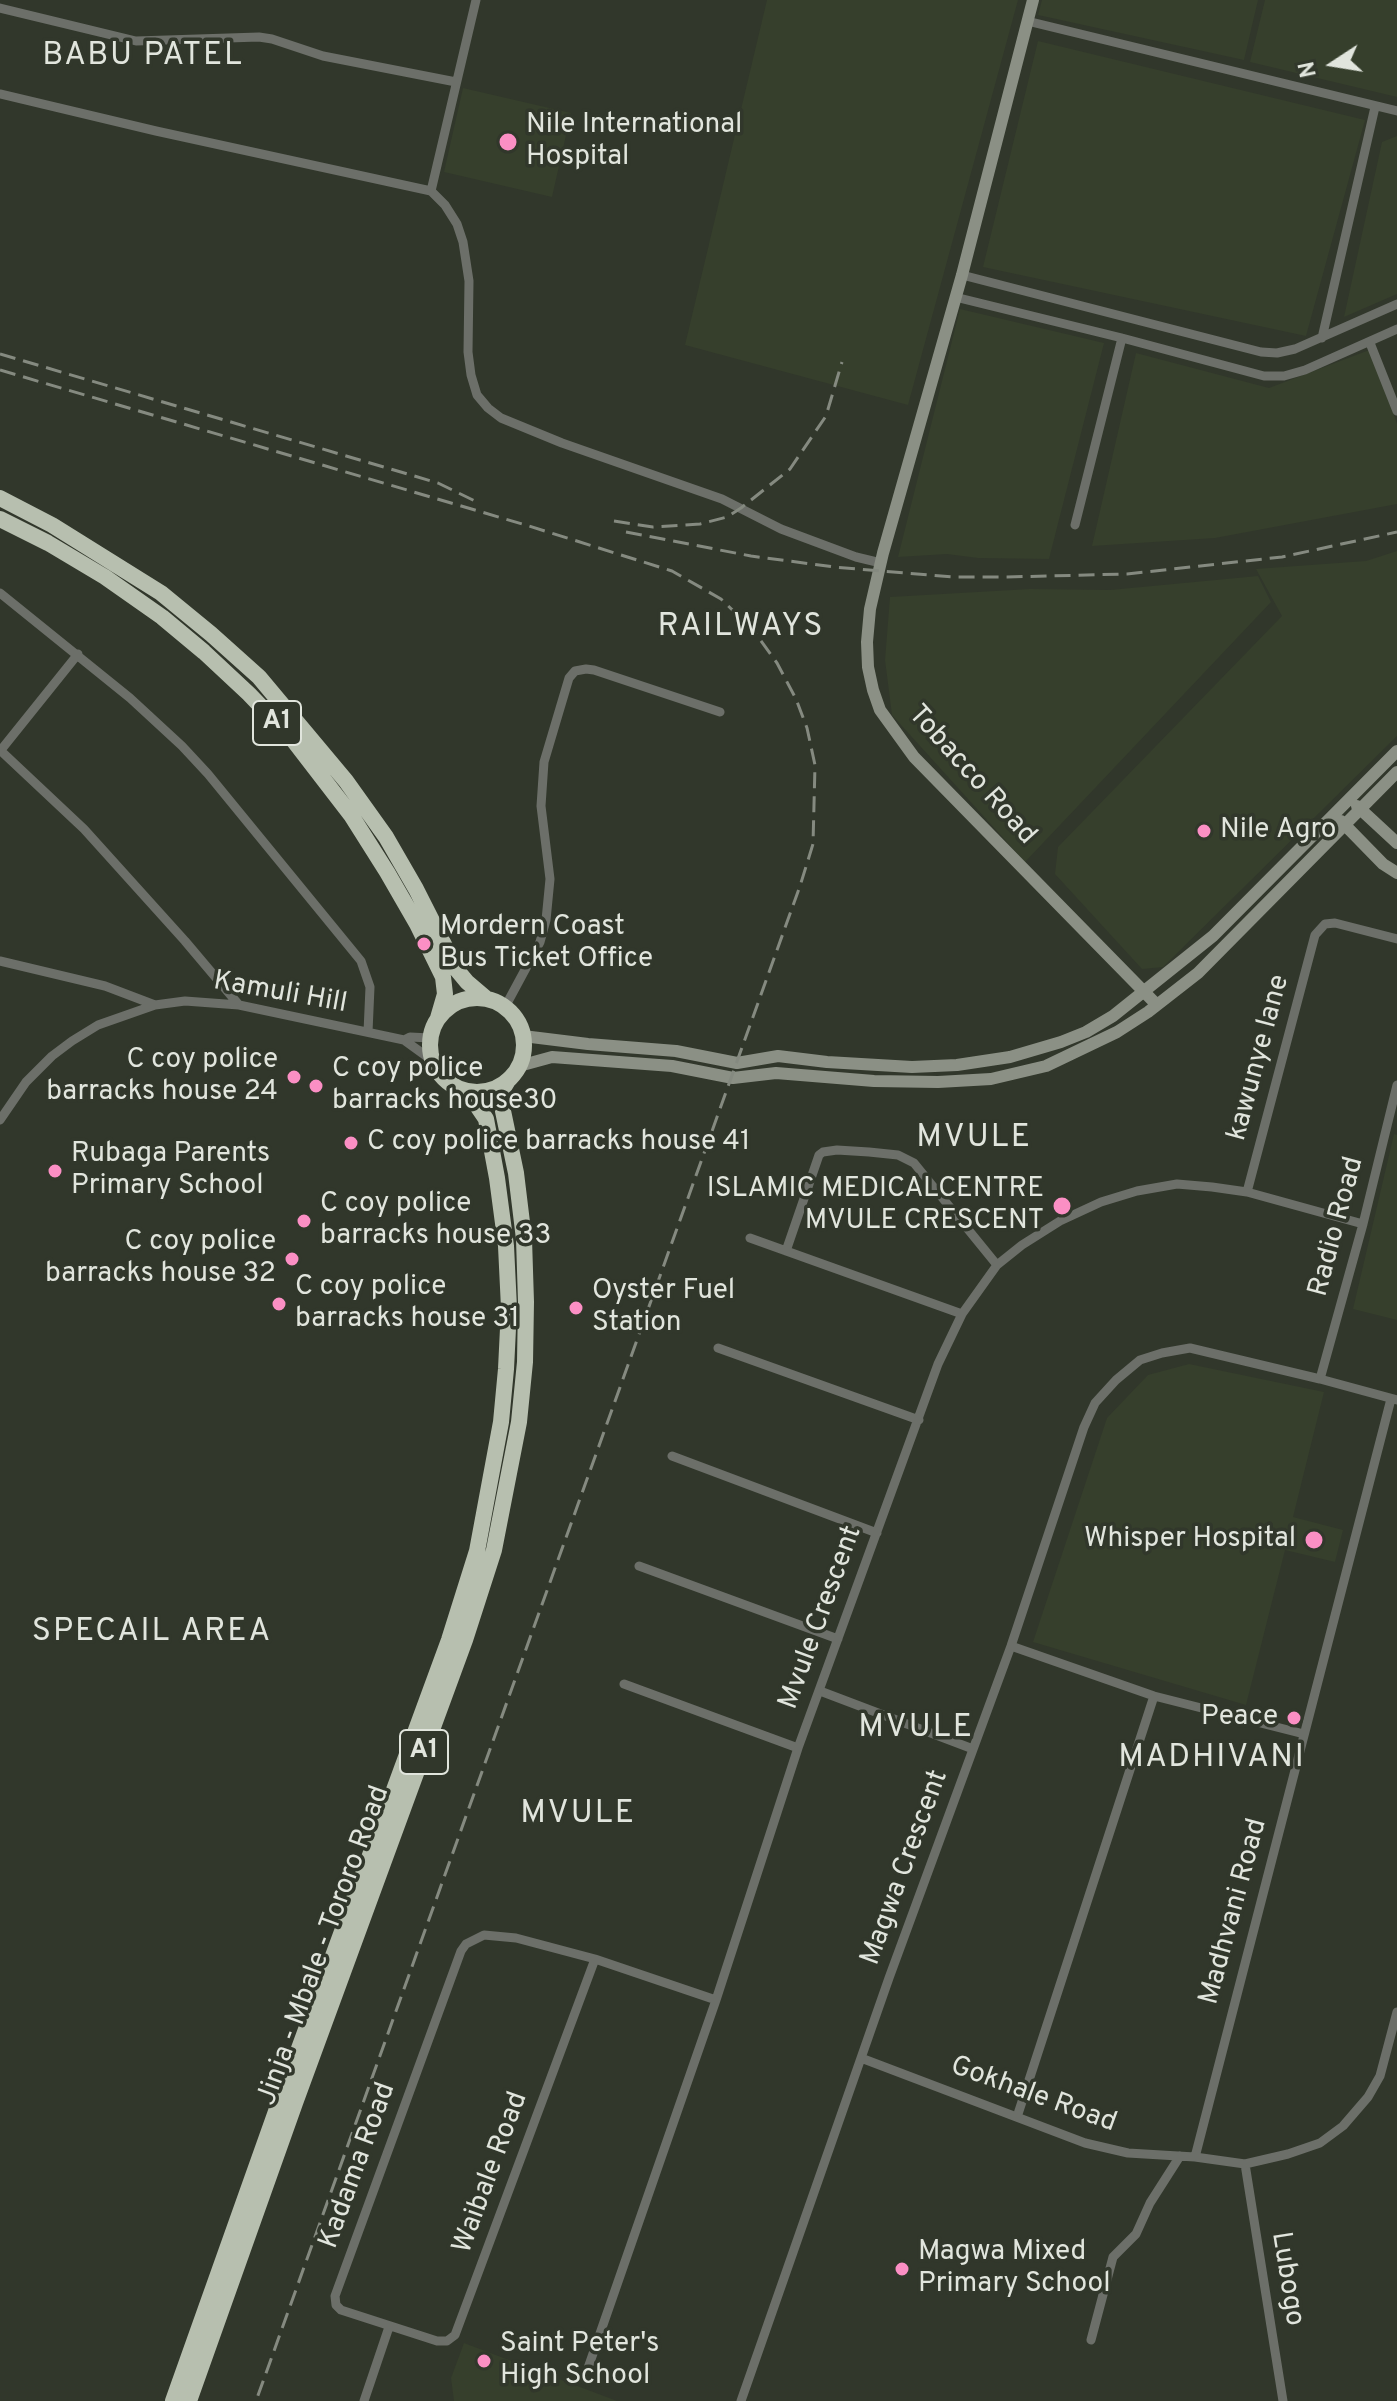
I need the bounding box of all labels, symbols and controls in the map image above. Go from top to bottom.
north arrow [1293,24,1373,104]
district label: BABU PATEL [42,39,244,77]
text: N [1294,59,1324,80]
place label: Nile International Hospital [526,109,742,175]
marker: Nile International Hospital [497,131,519,153]
district label: RAILWAYS [658,610,824,648]
street label: Tobacco Road [900,699,1042,853]
road number: A1 [253,701,301,745]
place label: Nile Agro [1220,814,1336,848]
marker: Nile Agro [1195,822,1213,840]
place label: Mordern Coast Bus Ticket Office [440,911,653,977]
marker: Mordern Coast Bus Ticket Office [415,935,433,953]
street label: Kamuli Hill [211,966,349,1022]
street label: kawunye lane [1222,971,1298,1145]
place label: C coy police barracks house 24 [46,1044,278,1110]
place label: C coy police barracks house30 [332,1053,558,1119]
marker: C coy police barracks house 24 [285,1068,303,1086]
marker: C coy police barracks house30 [307,1077,325,1095]
district label: MVULE [916,1121,1032,1159]
place label: C coy police barracks house 41 [367,1126,750,1160]
marker: C coy police barracks house 41 [342,1134,360,1152]
place label: Rubaga Parents Primary School [71,1138,270,1204]
street label: Radio Road [1303,1153,1373,1301]
marker: Rubaga Parents Primary School [46,1162,64,1180]
place label: ISLAMIC MEDICALCENTRE MVULE CRESCENT [707,1173,1044,1239]
place label: C coy police barracks house 33 [320,1188,551,1254]
marker: ISLAMIC MEDICALCENTRE MVULE CRESCENT [1051,1195,1073,1217]
marker: C coy police barracks house 33 [295,1212,313,1230]
place label: C coy police barracks house 32 [45,1226,276,1292]
marker: C coy police barracks house 32 [283,1250,301,1268]
place label: C coy police barracks house 31 [295,1271,520,1337]
place label: Oyster Fuel Station [592,1275,735,1341]
marker: C coy police barracks house 31 [270,1295,288,1313]
marker: Oyster Fuel Station [567,1299,585,1317]
street label: Mvule Crescent [773,1522,871,1714]
place label: Whisper Hospital [1084,1523,1296,1557]
marker: Whisper Hospital [1303,1529,1325,1551]
district label: SPECAIL AREA [32,1615,272,1653]
place label: Peace [1201,1701,1278,1735]
marker: Peace [1285,1709,1303,1727]
district label: MVULE [858,1711,974,1749]
road number: A1 [400,1730,448,1774]
district label: MADHIVANI [1118,1741,1306,1779]
street label: Magwa Crescent [855,1766,957,1970]
street label: Jinja - Mbale - Tororo Road [252,1782,398,2110]
district label: MVULE [520,1797,636,1835]
street label: Madhvani Road [1194,1815,1276,2009]
street label: Gokhale Road [945,2050,1121,2142]
street label: Kadama Road [313,2078,405,2254]
street label: Waibale Road [447,2088,537,2258]
street label: Lubogo [1262,2229,1310,2329]
place label: Magwa Mixed Primary School [918,2236,1110,2302]
marker: Magwa Mixed Primary School [893,2260,911,2278]
place label: Saint Peter's High School [500,2328,659,2394]
marker: Saint Peter's High School [475,2352,493,2370]

